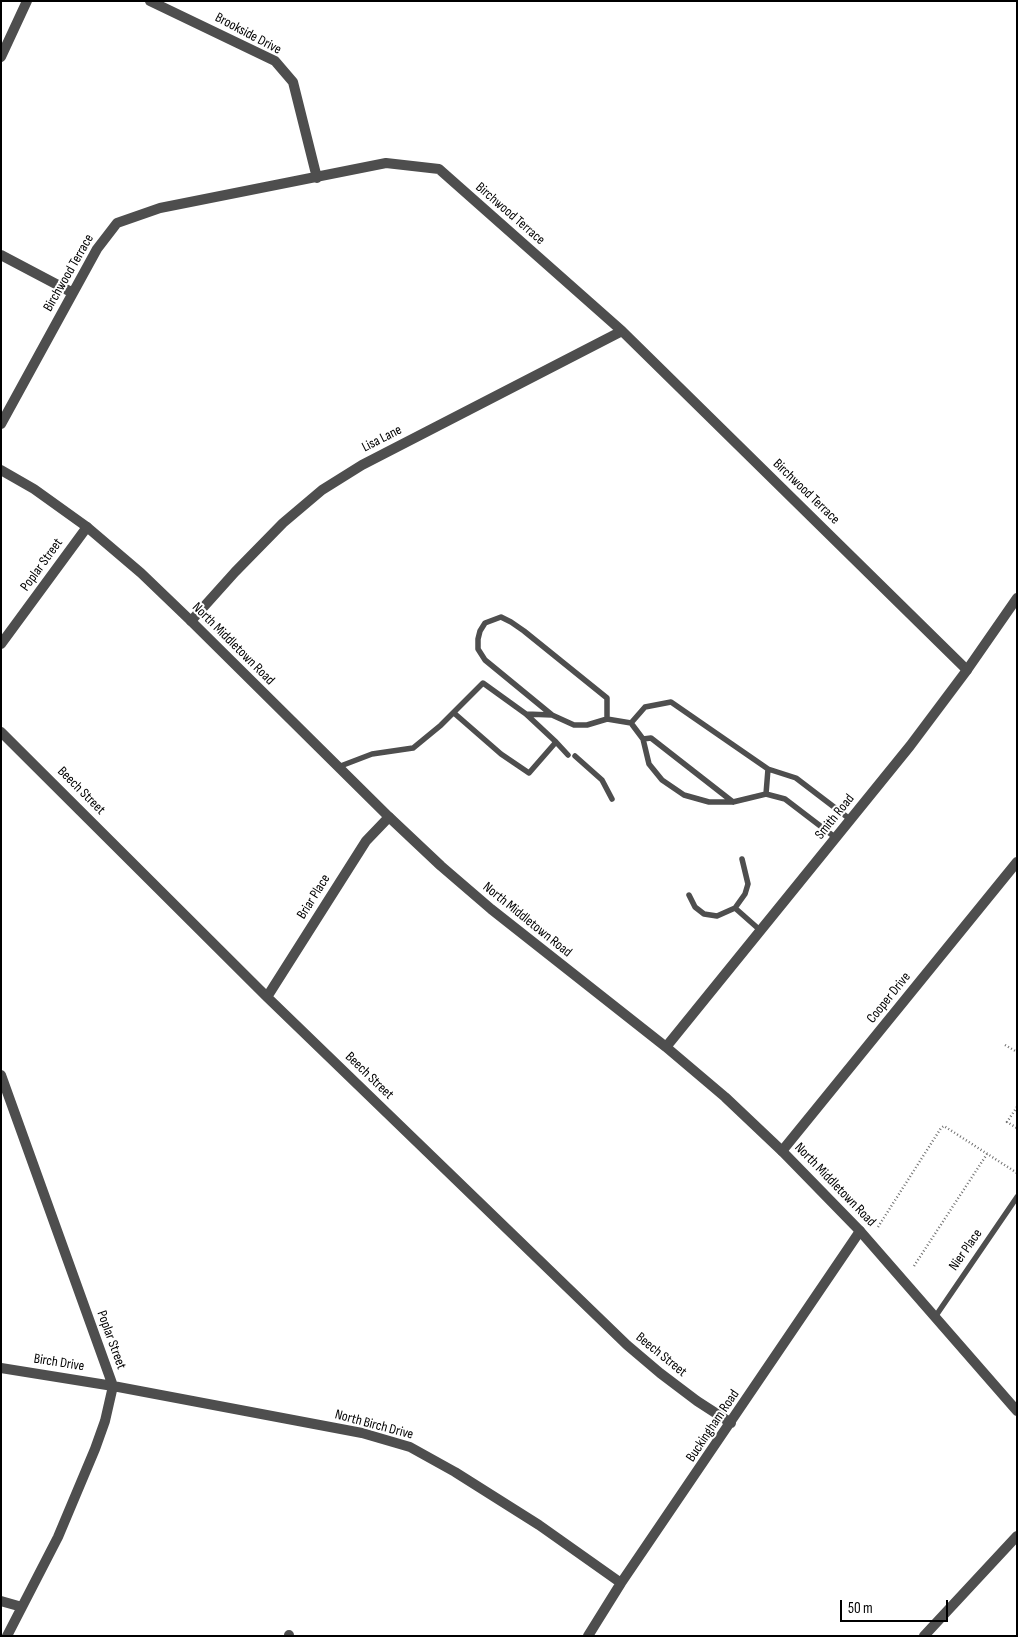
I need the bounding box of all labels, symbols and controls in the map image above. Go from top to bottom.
street label: Brookside Drive [212,10,284,58]
street label: Birchwood Terrace [472,179,548,249]
street label: Birchwood Terrace [40,231,98,315]
street label: Lisa Lane [359,422,405,456]
street label: Birchwood Terrace [769,456,843,528]
street label: Poplar Street [17,535,67,595]
street label: North Middletown Road [188,599,278,689]
street label: Beech Street [54,764,108,818]
street label: Smith Road [812,791,858,843]
street label: Briar Place [294,872,334,922]
street label: North Middletown Road [479,879,575,961]
street label: Cooper Drive [863,969,915,1027]
street label: Beech Street [341,1049,397,1103]
street label: North Middletown Road [791,1140,879,1230]
street label: Nier Place [946,1226,986,1274]
street label: Poplar Street [93,1308,129,1372]
street label: Beech Street [632,1329,690,1381]
street label: Birch Drive [33,1351,85,1375]
street label: Buckingham Road [683,1387,743,1465]
street label: North Birch Drive [333,1406,415,1444]
scale bar [843,1590,950,1622]
text: 50 m [848,1599,873,1618]

